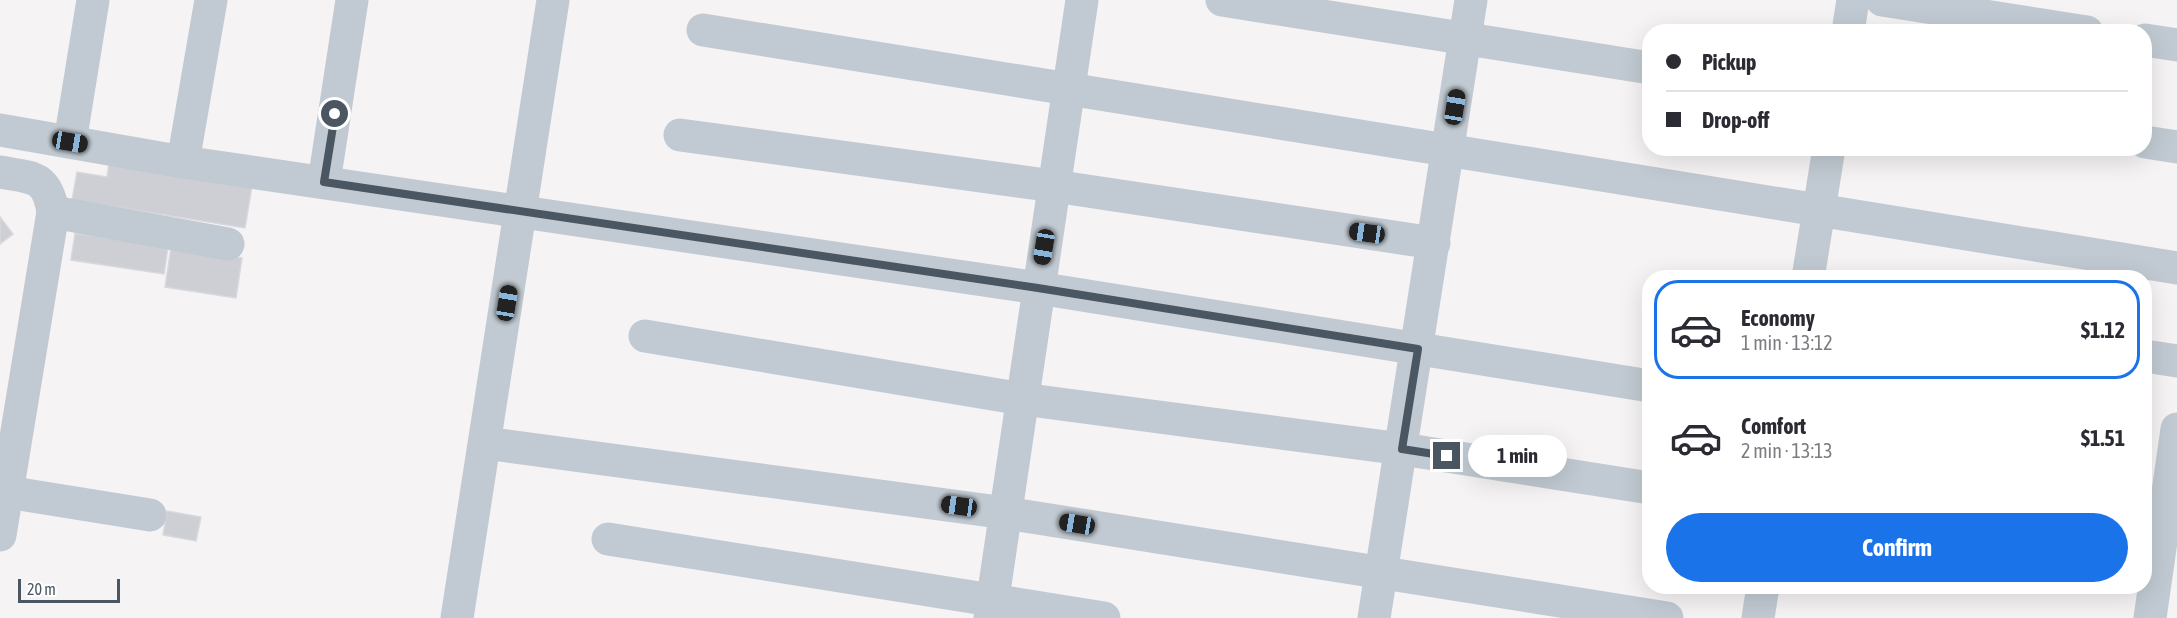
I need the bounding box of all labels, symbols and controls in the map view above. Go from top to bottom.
text: Pickup [1702,49,1757,75]
car [1443,88,1467,126]
route start [321,100,348,127]
text: Drop-off [1702,107,1769,133]
car [51,130,89,154]
car [1348,222,1386,244]
car [1032,228,1056,266]
car [495,284,519,322]
icon: car [1669,303,1723,357]
text: Economy [1741,305,1815,331]
text: $1.12 [2081,317,2125,343]
text: 1 min · 13:12 [1741,331,1833,354]
icon: car [1669,411,1723,465]
text: Comfort [1741,413,1806,439]
text: $1.51 [2081,425,2125,451]
callout: 1 min [1468,435,1567,477]
text: 2 min · 13:13 [1741,439,1833,462]
route end [1433,442,1460,469]
text: 1 min [1497,444,1538,467]
car [940,495,978,517]
car [1058,512,1096,536]
button: Confirm [1666,513,2128,582]
scale bar [18,576,120,604]
text: 20 m [27,580,56,598]

